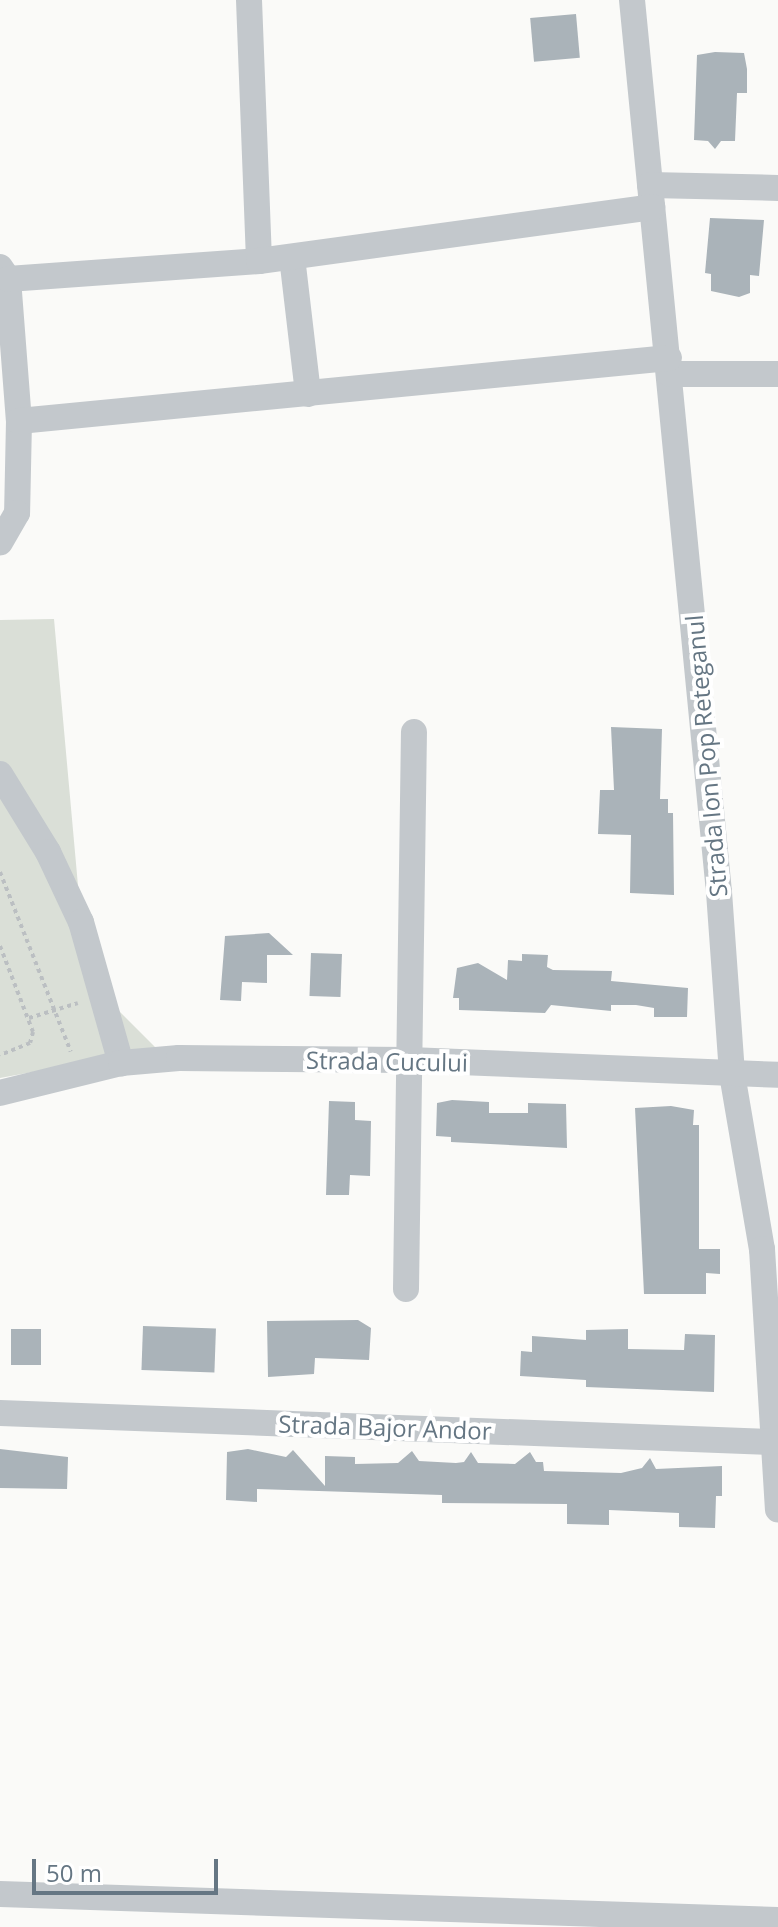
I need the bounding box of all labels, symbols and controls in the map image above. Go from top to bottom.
street label: Strada Ion Pop Reteganul [679,614,733,898]
street label: Strada Cucului [306,1045,468,1077]
street label: Strada Bajor Andor [278,1409,492,1445]
scale bar [36,1843,222,1893]
text: 50 m [46,1856,102,1889]

